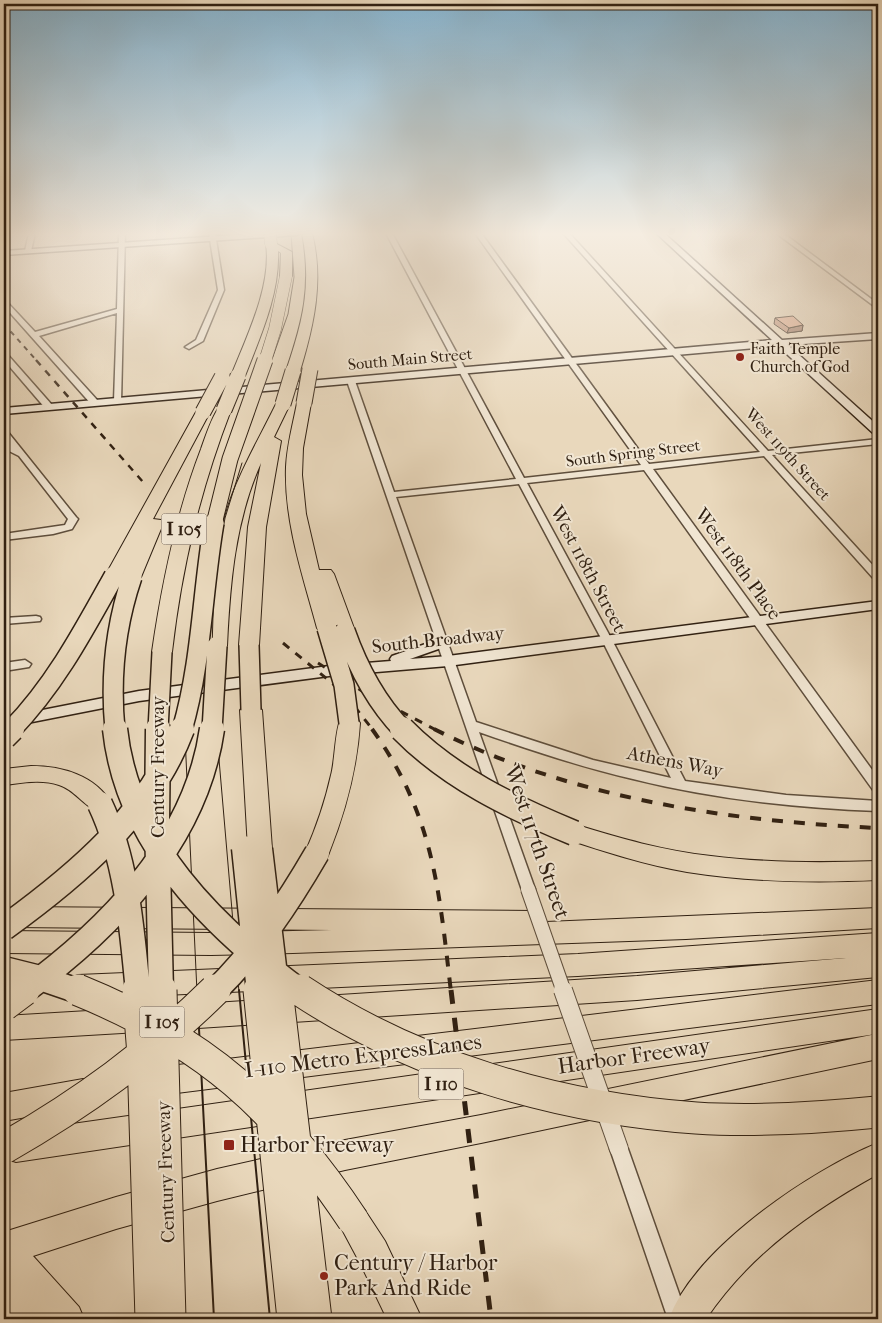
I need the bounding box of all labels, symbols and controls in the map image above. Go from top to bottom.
place label: Faith Temple Church of God [750,339,850,376]
street label: South Main Street [347,344,473,374]
marker: Faith Temple Church of God [734,351,746,363]
street label: West 119th Street [741,403,835,504]
street label: South Spring Street [565,435,702,471]
street label: West 118th Street [545,501,631,636]
street label: West 118th Place [690,503,786,624]
road number: I 105 [162,514,206,544]
street label: South Broadway [371,622,506,658]
street label: Century Freeway [147,695,169,838]
street label: Athens Way [624,742,726,782]
street label: West 117th Street [498,761,576,922]
road number: I 105 [140,1006,184,1038]
street label: I-110 Metro ExpressLanes [243,1029,483,1083]
street label: Harbor Freeway [556,1032,713,1080]
road number: I 110 [418,1068,464,1100]
street label: Century Freeway [152,1100,179,1243]
place label: Harbor Freeway [240,1132,395,1158]
marker: Harbor Freeway [222,1138,236,1152]
place label: Century / Harbor Park And Ride [334,1250,498,1301]
marker: Century / Harbor Park And Ride [318,1270,330,1282]

